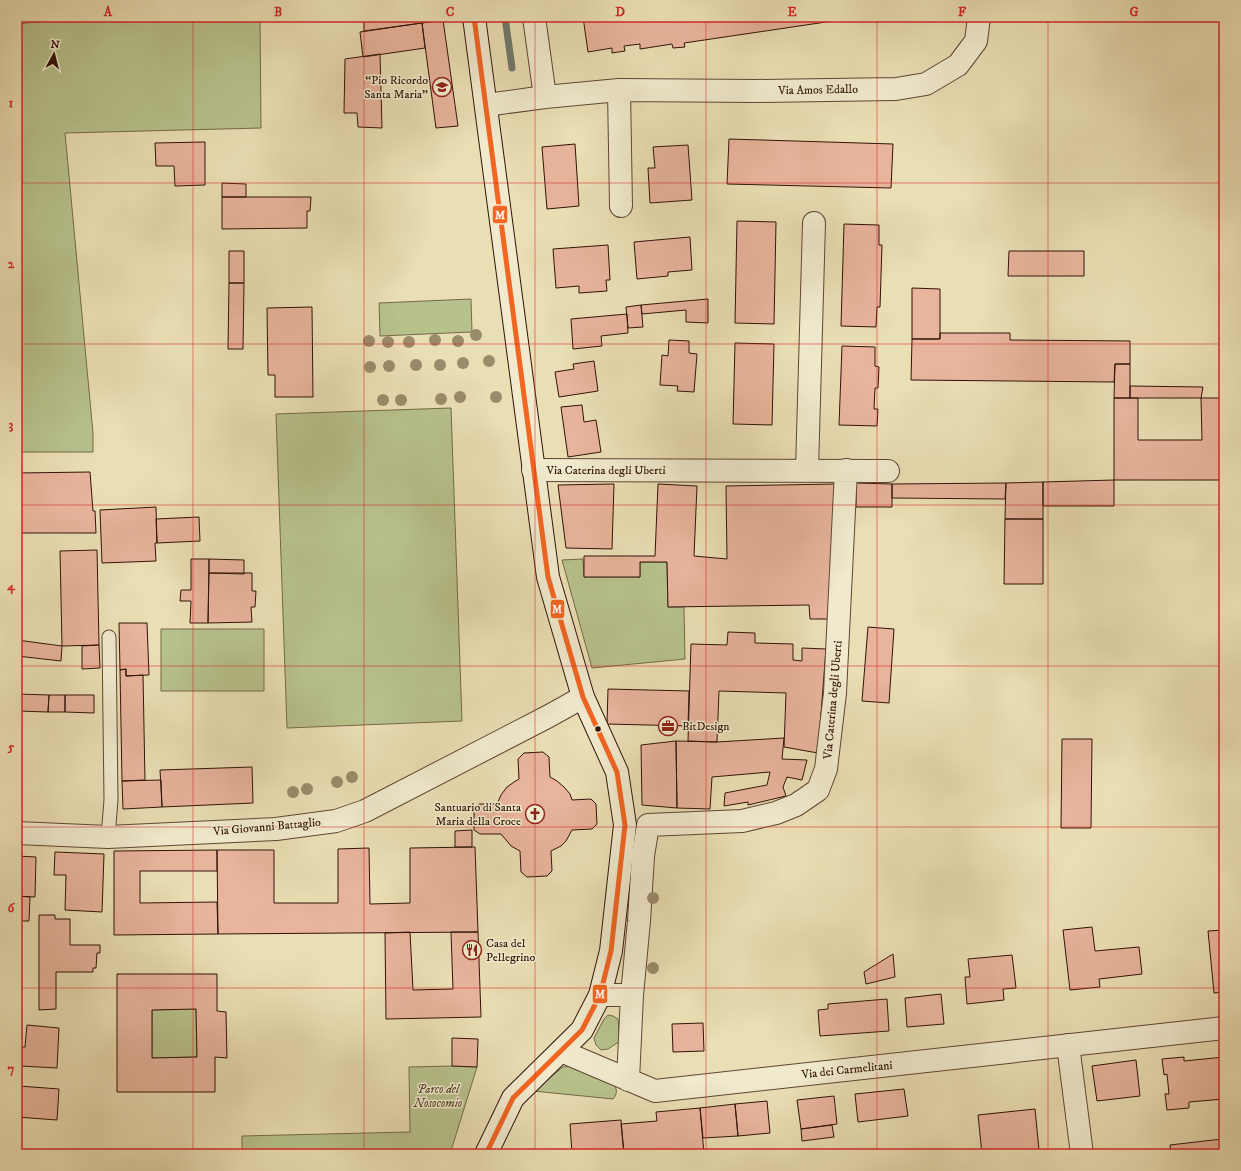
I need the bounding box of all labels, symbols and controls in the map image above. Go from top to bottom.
text: A [103,4,113,20]
text: B [274,4,282,20]
text: C [446,4,455,20]
text: D [615,4,625,20]
text: E [787,4,797,20]
text: F [958,4,967,20]
text: G [1129,4,1139,20]
north arrow [34,34,74,74]
text: N [50,38,60,53]
place label: “Pio Ricordo Santa Maria” [364,73,428,102]
school or university icon: “Pio Ricordo Santa Maria” [431,76,453,98]
street label: Via Amos Edallo [777,82,858,98]
text: 1 [9,95,14,111]
line badge: M [492,205,508,224]
text: M [495,209,505,223]
text: 2 [8,256,15,272]
text: 3 [9,417,14,433]
street label: Via Caterina degli Uberti [545,463,666,478]
text: 4 [6,578,15,595]
line badge: M [550,599,565,619]
text: M [552,603,562,617]
street label: Via Caterina degli Uberti [820,640,846,761]
office icon: BitDesign [657,715,679,737]
place label: BitDesign [682,719,730,734]
unlabelled marker [593,724,603,734]
text: 5 [7,739,15,755]
place label: Santuario di Santa Maria della Croce [435,800,522,829]
church icon: Santuario di Santa Maria della Croce [524,803,546,825]
street label: Via Giovanni Battaglio [212,815,322,839]
text: 6 [8,900,16,916]
place label: Casa del Pellegrino [486,936,536,965]
restaurant icon: Casa del Pellegrino [461,939,483,961]
line badge: M [592,984,608,1004]
text: M [595,988,605,1002]
street label: Via dei Carmelitani [800,1058,893,1082]
text: 7 [8,1061,15,1077]
park label: Parco del Nosocomio [413,1082,463,1111]

